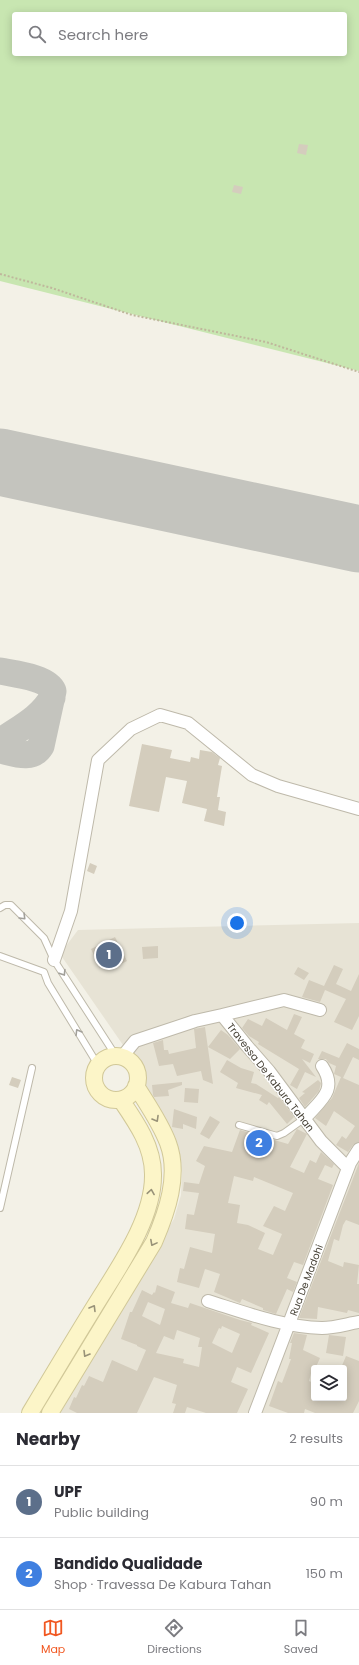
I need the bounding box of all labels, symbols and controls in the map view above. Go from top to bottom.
search box [12,12,347,56]
icon: search [26,23,48,45]
text: Search here [58,24,148,45]
one-way arrow [19,913,26,920]
your location [227,913,247,933]
pin: 1 [96,940,122,970]
one-way arrow [58,969,65,976]
street label: Travessa De Kabura Tahan [223,1020,318,1135]
one-way arrow [75,1029,82,1036]
one-way arrow [152,1115,159,1122]
pin: 2 [246,1128,272,1158]
one-way arrow [146,1189,154,1195]
one-way arrow [150,1239,158,1246]
street label: Rua De Madohi [286,1242,327,1318]
one-way arrow [89,1305,96,1312]
one-way arrow [83,1350,91,1357]
map controls [311,1365,347,1401]
button: layers [311,1365,347,1401]
text: Nearby [16,1427,80,1451]
text: 2 results [289,1429,343,1448]
text: UPF [54,1481,82,1502]
text: 1 [27,1492,31,1511]
text: 90 m [310,1492,343,1511]
text: Public building [54,1503,149,1522]
text: Bandido Qualidade [54,1553,202,1574]
text: 2 [25,1564,33,1583]
text: 150 m [306,1564,343,1583]
text: Shop · Travessa De Kabura Tahan [54,1575,271,1594]
tab: Map [41,1617,65,1658]
tab: Directions [147,1617,202,1658]
tab: Saved [284,1617,318,1658]

